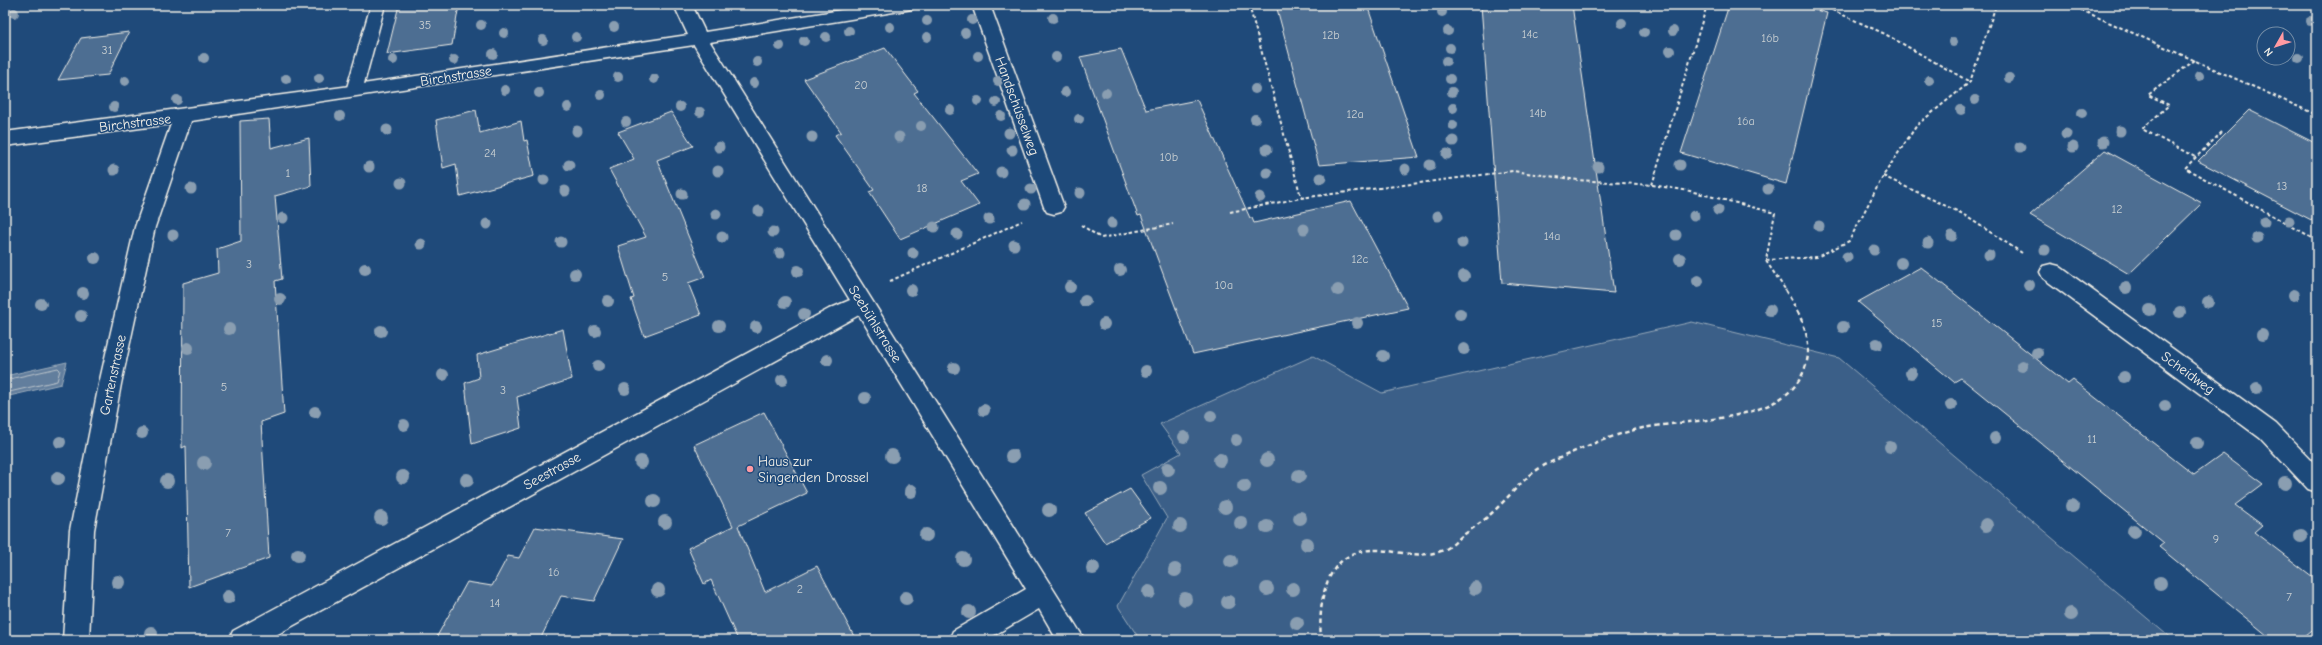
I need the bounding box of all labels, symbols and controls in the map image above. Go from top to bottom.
house number: 35 [419,18,431,32]
north arrow [2256,26,2296,66]
house number: 14c [1522,27,1538,41]
house number: 12b [1322,28,1340,42]
house number: 16b [1761,31,1779,45]
house number: 31 [102,43,113,57]
text: N [2261,45,2276,59]
street label: Handschüsselweg [991,54,1043,158]
street label: Birchstrasse [419,62,493,90]
house number: 20 [854,78,868,92]
house number: 14b [1530,106,1546,120]
house number: 12a [1346,107,1364,121]
street label: Birchstrasse [98,110,172,136]
house number: 16a [1737,114,1755,128]
house number: 24 [484,146,496,160]
house number: 10b [1160,150,1178,164]
house number: 1 [286,166,291,180]
house number: 13 [2277,179,2287,193]
house number: 18 [917,181,927,195]
house number: 12 [2111,202,2123,216]
house number: 14a [1544,229,1560,243]
house number: 12c [1352,252,1369,266]
house number: 3 [246,257,252,271]
house number: 5 [662,270,668,284]
house number: 10a [1215,278,1233,292]
street label: Seebühlstrasse [844,282,906,366]
house number: 15 [1931,316,1943,330]
street label: Gartenstrasse [96,333,130,417]
street label: Scheidweg [2158,348,2218,398]
house number: 5 [221,380,227,394]
house number: 3 [500,383,506,397]
house number: 11 [2087,432,2097,446]
street label: Seestrasse [520,448,584,494]
place label: Haus zur Singenden Drossel [758,453,869,486]
marker: Haus zur Singenden Drossel [745,464,755,474]
house number: 7 [225,526,231,540]
house number: 9 [2213,532,2219,546]
house number: 16 [548,565,560,579]
house number: 2 [797,582,803,596]
house number: 7 [2286,590,2292,604]
house number: 14 [490,596,500,610]

